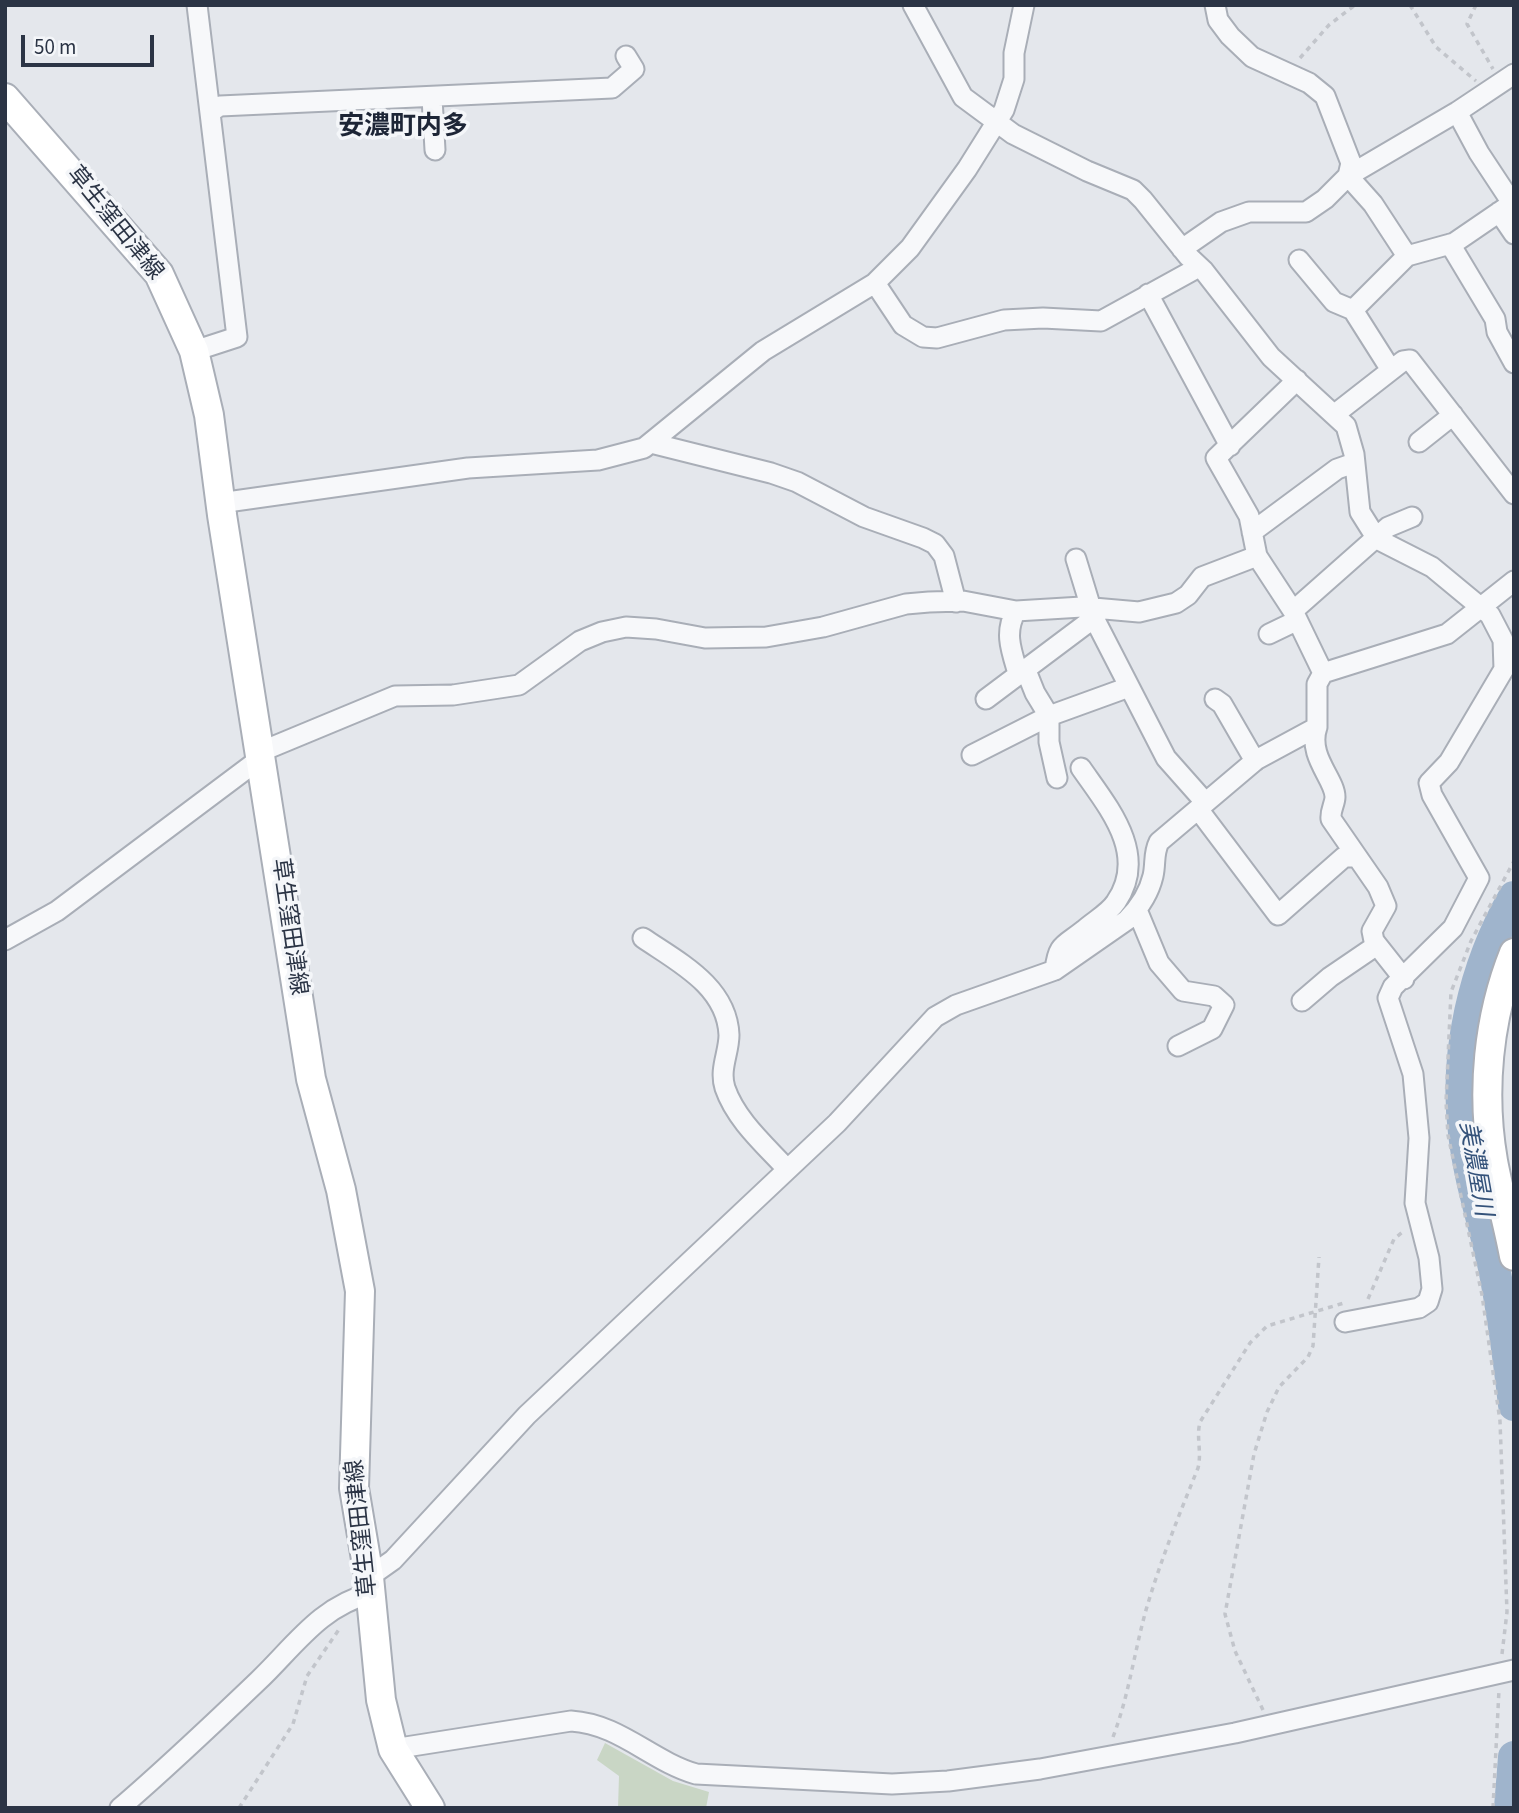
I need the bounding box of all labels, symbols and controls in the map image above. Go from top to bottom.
scale bar [24,21,158,65]
text: 50 m [34,32,76,62]
district label: 安濃町内多 [338,112,468,144]
street label: 草生窪田津線 [60,162,168,286]
street label: 草生窪田津線 [265,857,311,997]
water label: 美濃屋川 [1451,1119,1497,1219]
street label: 草生窪田津線 [342,1458,384,1598]

